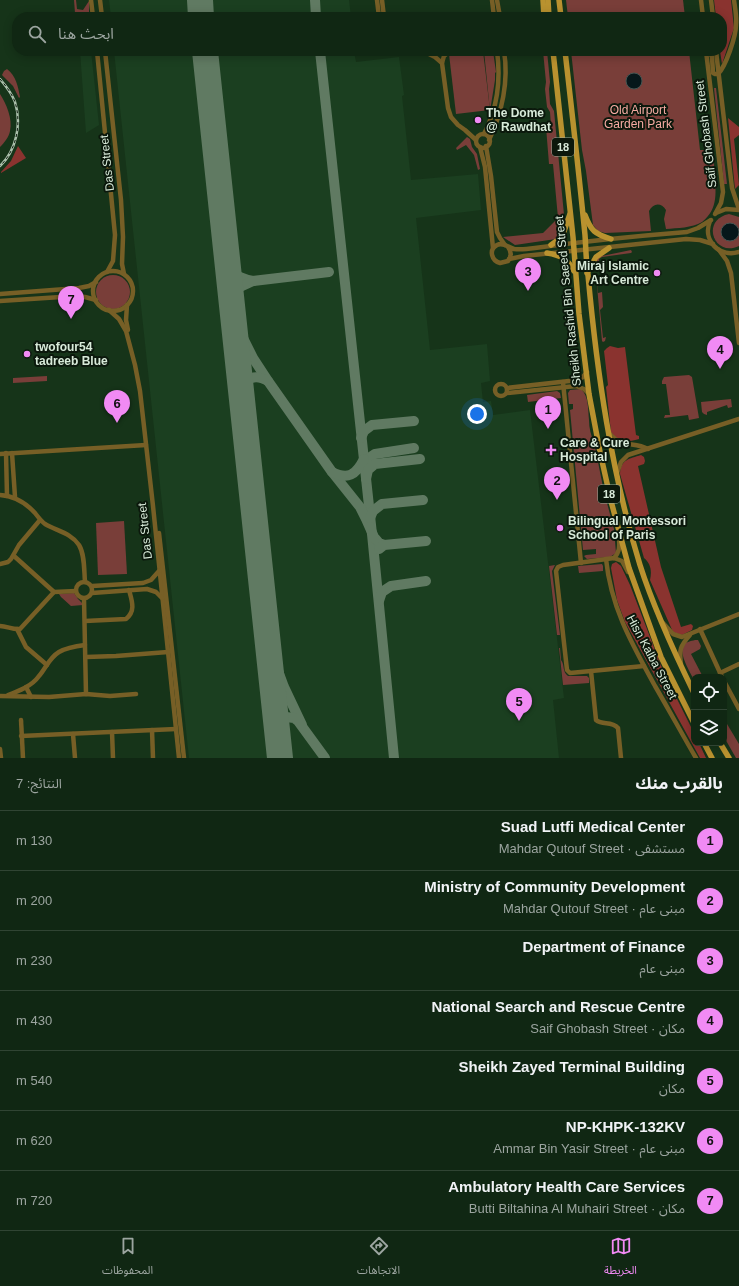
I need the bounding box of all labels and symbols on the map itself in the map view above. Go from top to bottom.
street label: Saif Ghobash Street [692,79,720,188]
park label: Old Airport Garden Park [604,103,673,131]
place label: The Dome @ Rawdhat [486,106,551,134]
marker: The Dome @ Rawdhat [473,115,483,125]
street label: Das Street [97,133,117,192]
road number: 18 [552,138,574,156]
street label: Sheikh Rashid Bin Saeed Street [552,214,584,387]
pin: 3 [515,258,541,291]
place label: Miraj Islamic Art Centre [577,259,649,287]
marker: Miraj Islamic Art Centre [652,268,662,278]
pin: 7 [58,286,84,319]
pin: 4 [707,336,733,369]
place label: twofour54 tadreeb Blue [35,340,108,368]
marker: twofour54 tadreeb Blue [22,349,32,359]
pin: 6 [104,390,130,423]
pin: 1 [535,396,561,429]
your location [467,404,487,424]
place label: Care & Cure Hospital [560,436,630,464]
marker: Care & Cure Hospital [545,444,557,456]
pin: 2 [544,467,570,500]
road number: 18 [598,485,620,503]
street label: Das Street [135,501,155,560]
place label: Bilingual Montessori School of Paris [568,514,686,542]
marker: Bilingual Montessori School of Paris [555,523,565,533]
street label: Hisn Kalba Street [624,612,680,702]
pin: 5 [506,688,532,721]

